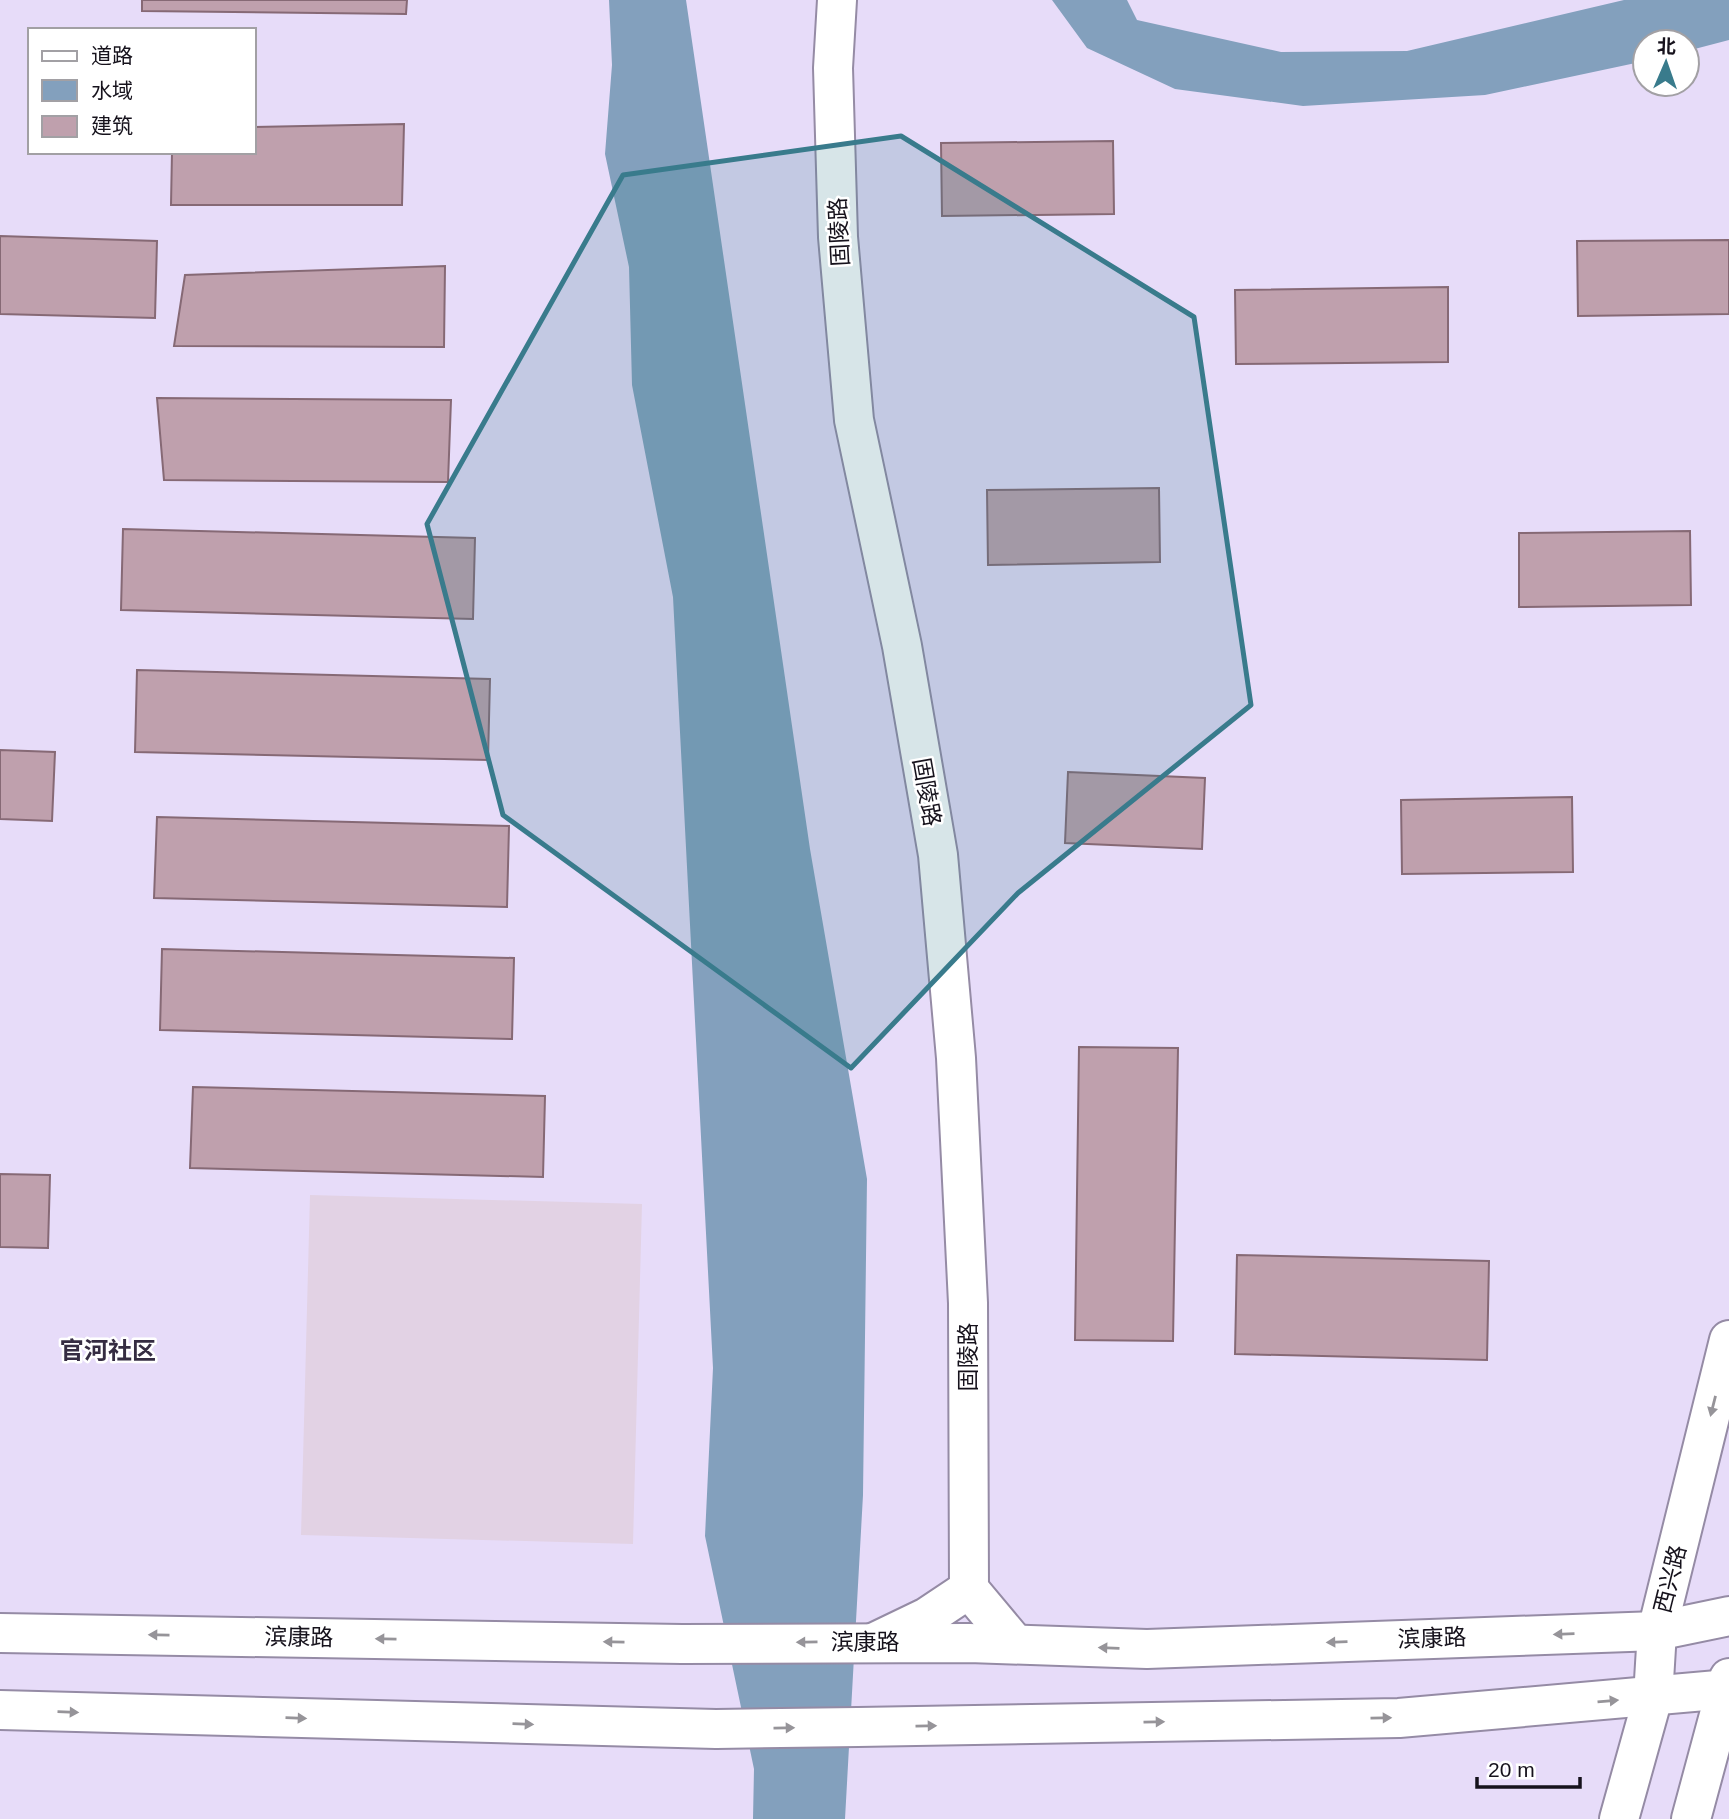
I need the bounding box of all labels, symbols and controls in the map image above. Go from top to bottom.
legend [28,28,256,154]
north arrow [1631,28,1701,98]
text: 北 [1657,36,1676,57]
text: 道路 [91,44,133,67]
text: 水域 [91,79,133,102]
text: 建筑 [91,114,133,137]
street label: 固陵路 [824,197,854,267]
street label: 固陵路 [908,756,946,828]
street label: 固陵路 [955,1323,981,1392]
district label: 官河社区 [60,1337,156,1364]
one-way arrow [1707,1395,1718,1417]
street label: 西兴路 [1649,1542,1691,1616]
street label: 滨康路 [264,1623,334,1651]
street label: 滨康路 [1397,1624,1467,1652]
one-way arrow [1553,1628,1575,1640]
one-way arrow [148,1629,170,1641]
street label: 滨康路 [831,1629,900,1655]
one-way arrow [375,1633,397,1645]
one-way arrow [796,1636,818,1648]
one-way arrow [1326,1636,1348,1647]
one-way arrow [603,1637,625,1648]
one-way arrow [1098,1642,1120,1653]
one-way arrow [1597,1695,1619,1706]
one-way arrow [57,1706,79,1717]
one-way arrow [285,1712,307,1723]
one-way arrow [1370,1713,1392,1724]
one-way arrow [1143,1717,1165,1728]
one-way arrow [512,1718,534,1729]
one-way arrow [915,1721,937,1732]
one-way arrow [774,1722,796,1734]
scale bar [1477,1745,1580,1789]
text: 20 m [1488,1758,1535,1781]

